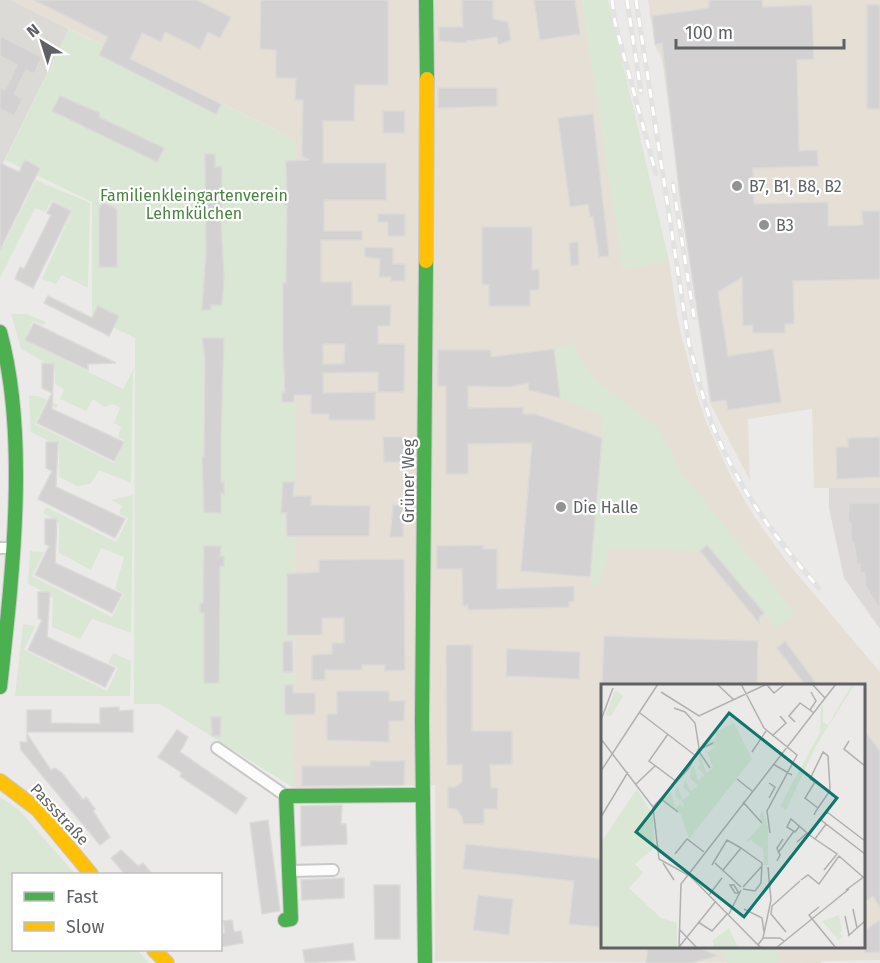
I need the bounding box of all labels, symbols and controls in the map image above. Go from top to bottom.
north arrow [12,12,72,72]
scale bar [676,12,844,50]
text: N [23,20,43,41]
text: 100 m [685,22,733,44]
place label: B7, B1, B8, B2 [749,177,842,196]
marker: B7, B1, B8, B2 [730,179,744,193]
park label: Familienkleingartenverein Lehmkülchen [100,186,288,223]
place label: B3 [776,216,794,235]
marker: B3 [757,218,771,232]
street label: Grüner Weg [399,438,418,523]
place label: Die Halle [573,498,638,517]
marker: Die Halle [554,500,568,514]
inset map [601,684,865,948]
street label: Passstraße [26,780,93,849]
legend [12,873,222,951]
text: Fast [66,886,99,908]
text: Slow [66,916,105,938]

